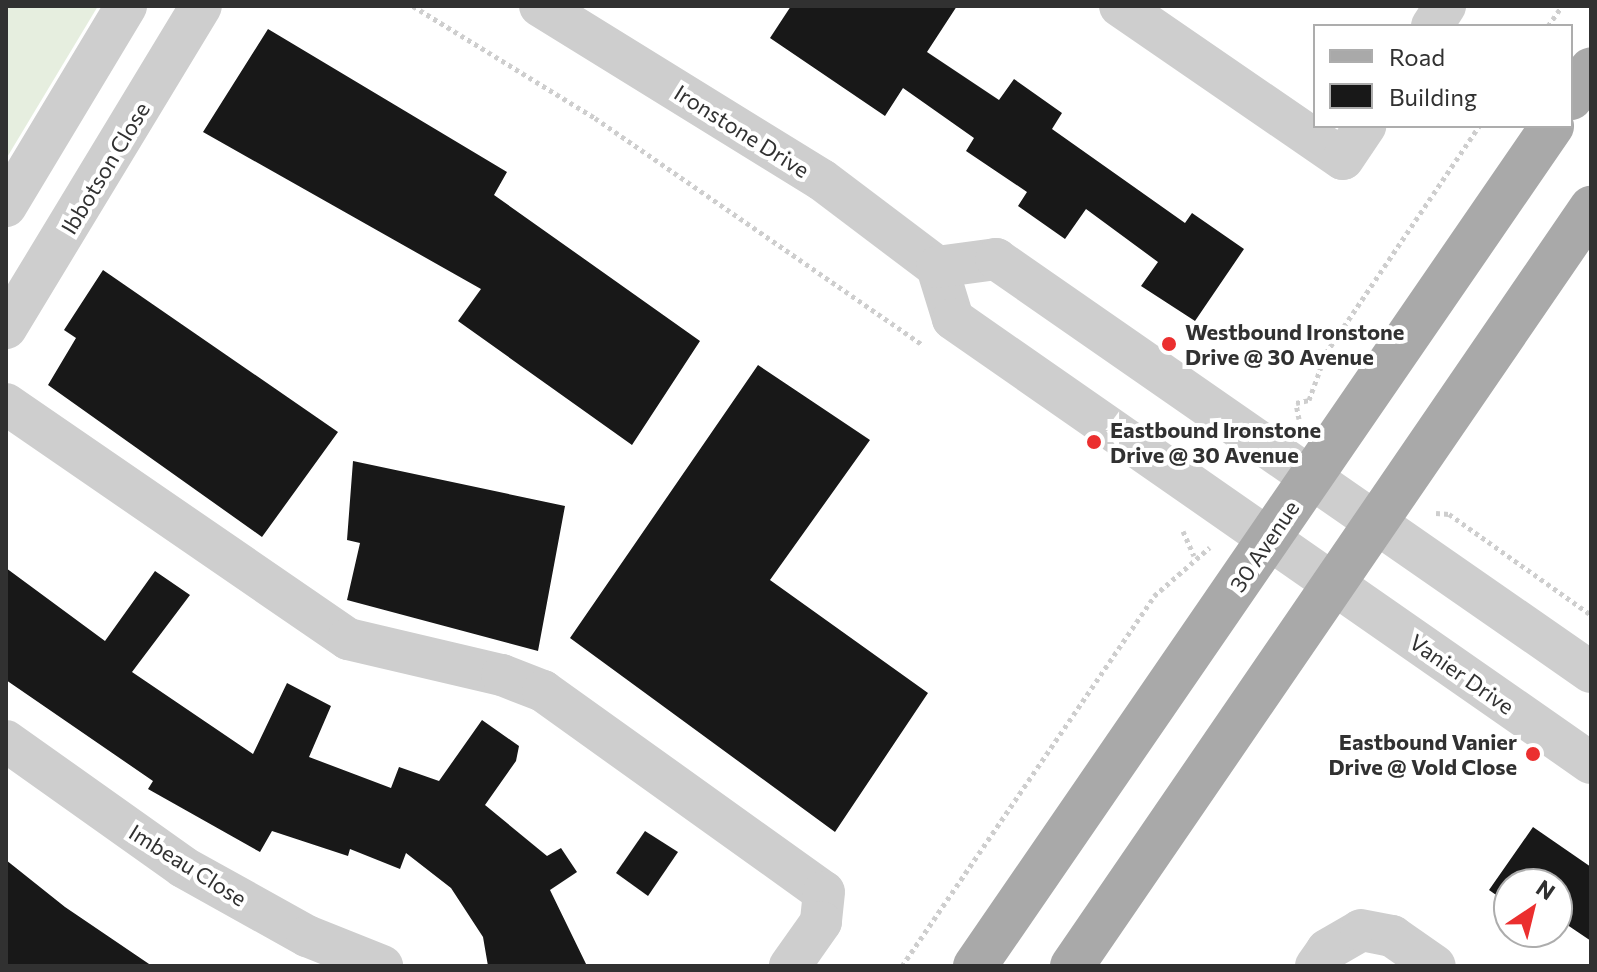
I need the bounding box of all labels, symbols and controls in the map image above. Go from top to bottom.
legend [1313,24,1573,128]
text: Road [1389,42,1445,71]
street label: Ironstone Drive [670,79,814,183]
text: Building [1389,82,1477,111]
street label: Ibbotson Close [55,97,155,239]
place label: Westbound Ironstone Drive @ 30 Avenue [1185,318,1404,370]
marker: Westbound Ironstone Drive @ 30 Avenue [1160,335,1178,353]
place label: Eastbound Ironstone Drive @ 30 Avenue [1110,416,1321,468]
marker: Eastbound Ironstone Drive @ 30 Avenue [1085,433,1103,451]
street label: 30 Avenue [1224,495,1304,597]
street label: Vanier Drive [1405,628,1519,720]
place label: Eastbound Vanier Drive @ Vold Close [1328,728,1517,780]
marker: Eastbound Vanier Drive @ Vold Close [1524,745,1542,763]
street label: Imbeau Close [125,819,251,911]
north arrow [1493,868,1573,948]
text: N [1531,874,1560,905]

